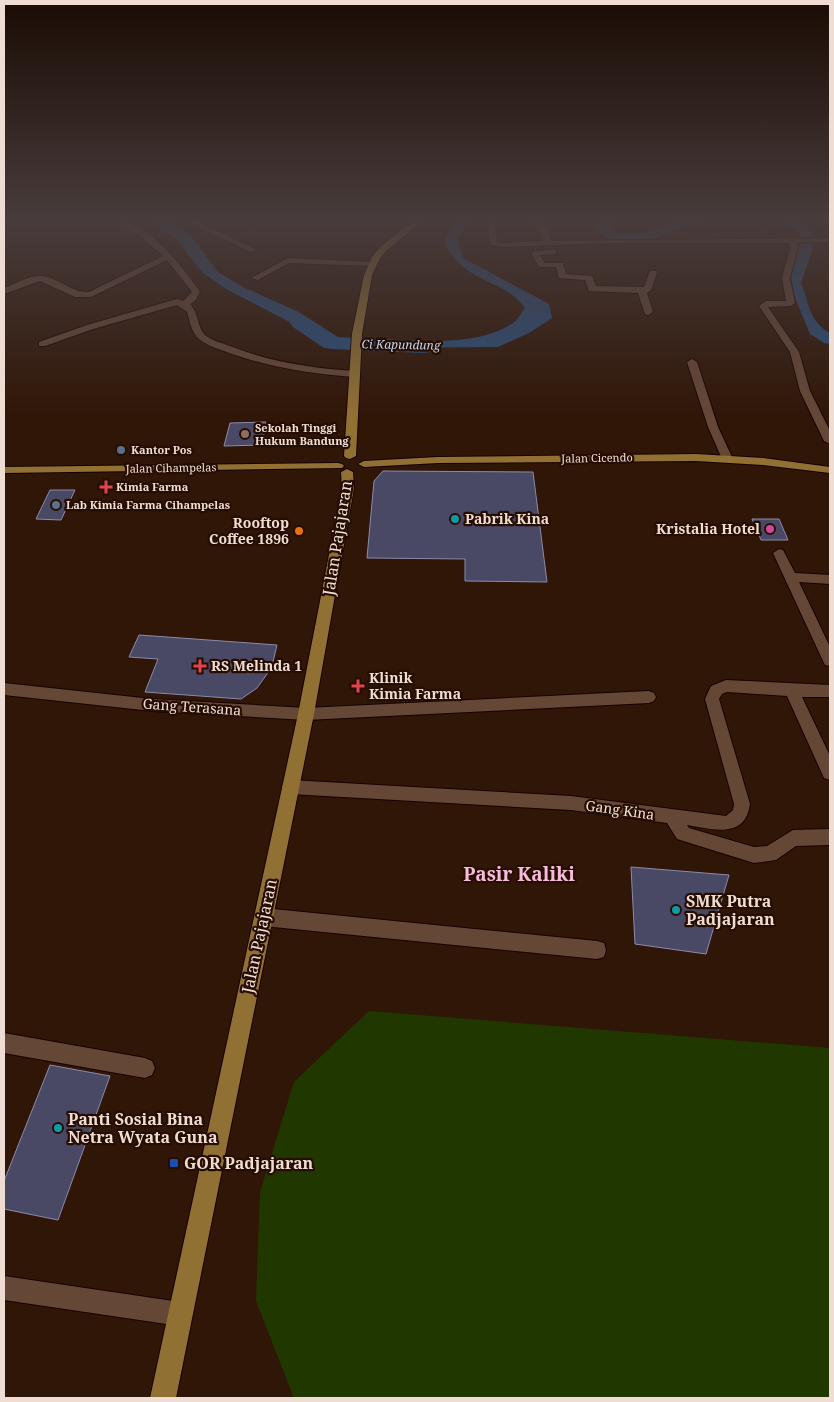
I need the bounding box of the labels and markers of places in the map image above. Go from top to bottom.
place label: Sekolah Tinggi Hukum Bandung [255,420,350,448]
marker: Sekolah Tinggi Hukum Bandung [239,428,251,440]
place label: Kantor Pos [131,442,192,457]
marker: Kantor Pos [115,444,127,456]
place label: Kimia Farma [116,479,189,494]
marker: Kimia Farma [100,481,112,493]
place label: Lab Kimia Farma Cihampelas [66,497,230,512]
marker: Lab Kimia Farma Cihampelas [50,499,62,511]
place label: Pabrik Kina [465,509,549,528]
place label: Rooftop Coffee 1896 [209,513,289,548]
marker: Pabrik Kina [449,513,461,525]
place label: Kristalia Hotel [656,519,760,538]
marker: Kristalia Hotel [764,523,776,535]
marker: Rooftop Coffee 1896 [293,525,305,537]
place label: RS Melinda 1 [211,656,302,675]
marker: RS Melinda 1 [193,659,207,673]
place label: Klinik Kimia Farma [369,668,461,703]
marker: Klinik Kimia Farma [351,679,365,693]
place label: SMK Putra Padjajaran [686,890,775,930]
marker: SMK Putra Padjajaran [670,904,682,916]
place label: Panti Sosial Bina Netra Wyata Guna [68,1108,218,1148]
marker: Panti Sosial Bina Netra Wyata Guna [52,1122,64,1134]
place label: GOR Padjajaran [184,1152,314,1174]
marker: GOR Padjajaran [168,1157,180,1169]

